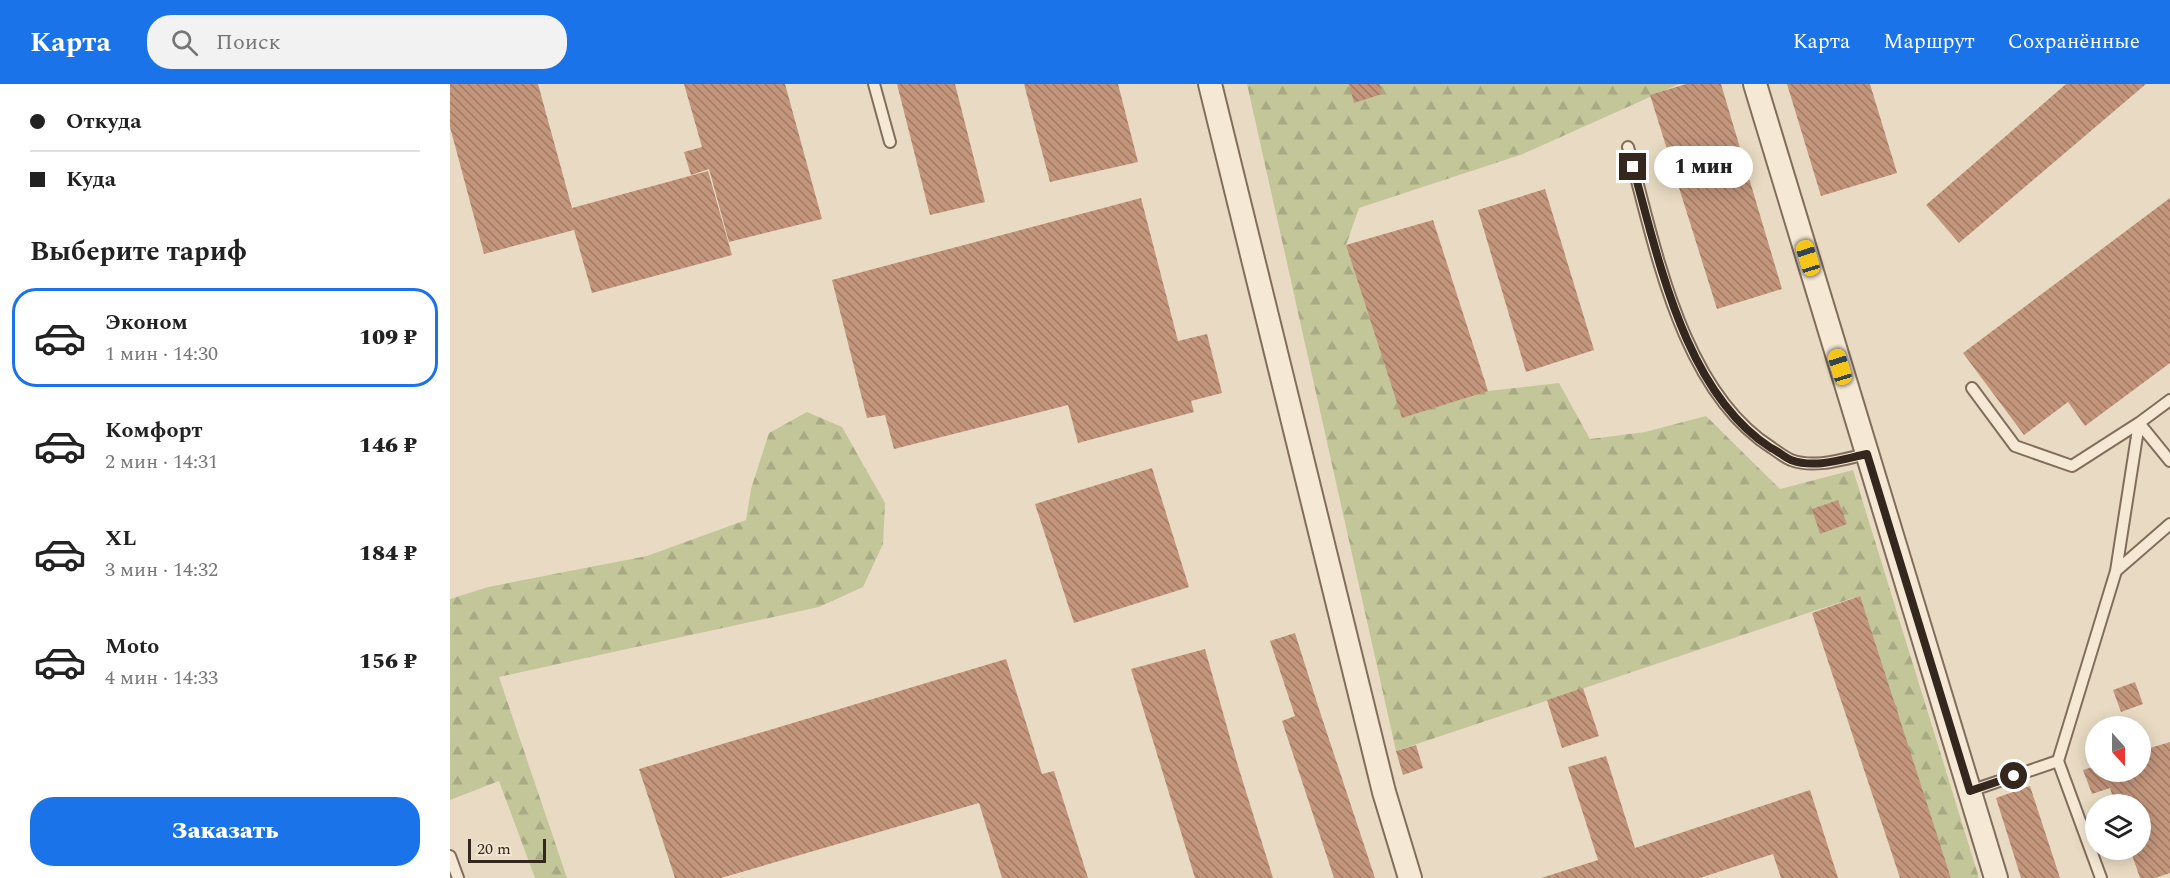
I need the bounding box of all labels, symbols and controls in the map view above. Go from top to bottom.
search box [147,15,567,69]
text: Карта [30,21,111,64]
icon: search [168,26,201,59]
text: Поиск [216,26,281,59]
text: Карта [1793,26,1850,58]
text: Маршрут [1883,26,1975,58]
text: Сохранённые [2008,26,2140,58]
text: Откуда [66,105,142,138]
callout: 1 мин [1654,146,1753,188]
text: 1 мин [1674,152,1733,182]
route end [1619,153,1646,180]
text: Куда [66,163,116,196]
text: Выберите тариф [30,231,247,273]
car [1794,238,1822,278]
text: Эконом [105,306,188,339]
icon: car [33,311,87,365]
text: 109 ₽ [359,321,417,354]
text: 1 мин · 14:30 [105,339,218,369]
car [1826,347,1854,387]
text: Комфорт [105,414,203,447]
icon: car [33,419,87,473]
text: 146 ₽ [359,429,417,462]
text: 2 мин · 14:31 [105,447,218,477]
text: XL [105,522,136,555]
icon: car [33,527,87,581]
text: 184 ₽ [359,537,417,570]
text: 3 мин · 14:32 [105,555,218,585]
text: Moto [105,630,159,663]
icon: car [33,635,87,689]
text: 156 ₽ [359,645,417,678]
text: 4 мин · 14:33 [105,663,218,693]
north arrow [2085,716,2151,782]
map controls [2085,716,2151,860]
route start [2000,762,2027,789]
button: layers [2085,794,2151,860]
button: Заказать [30,797,420,866]
scale bar [468,836,546,864]
text: 20 m [477,837,511,861]

